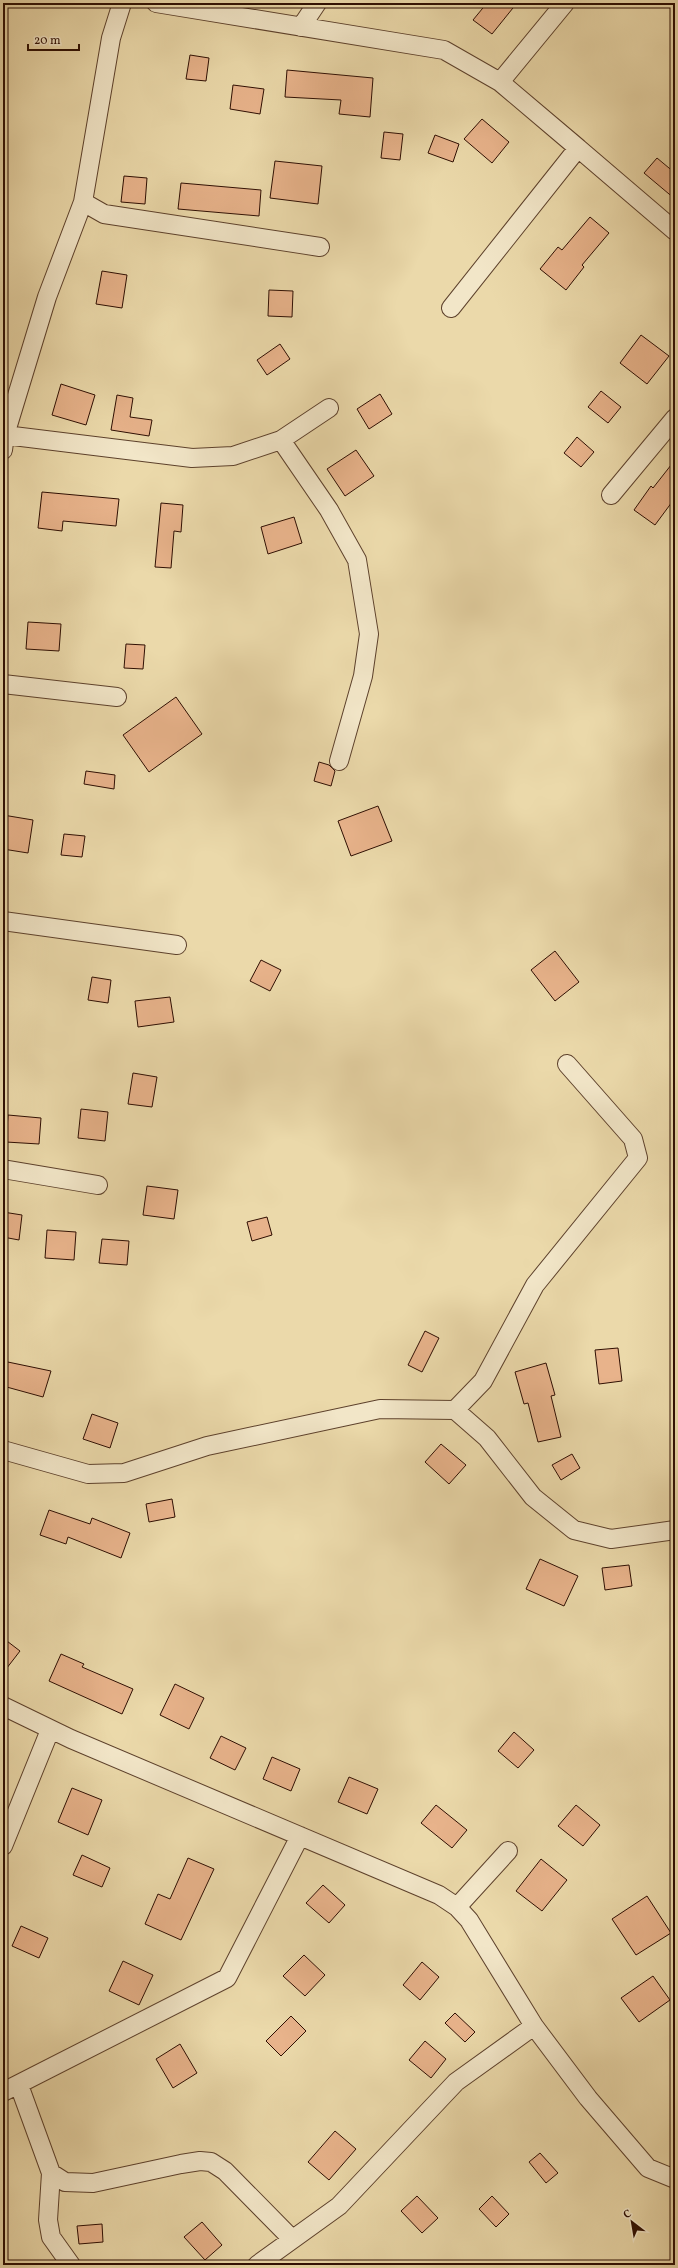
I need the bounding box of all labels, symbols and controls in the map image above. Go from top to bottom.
scale bar [28,26,79,52]
text: 20 m [34,33,61,49]
north arrow [612,2202,652,2242]
text: С [621,2206,635,2223]

